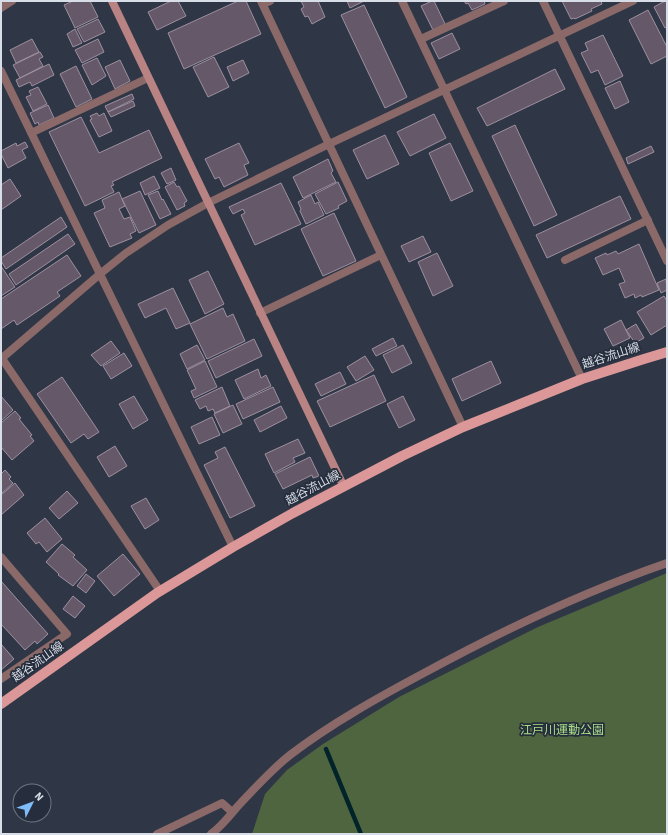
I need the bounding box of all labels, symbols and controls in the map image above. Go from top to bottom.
street label: 越谷流山線 [580,339,642,373]
street label: 越谷流山線 [283,466,343,510]
street label: 越谷流山線 [9,638,67,686]
park label: 江戸川運動公園 [520,722,604,739]
north arrow [12,783,52,823]
text: N [31,789,47,804]

